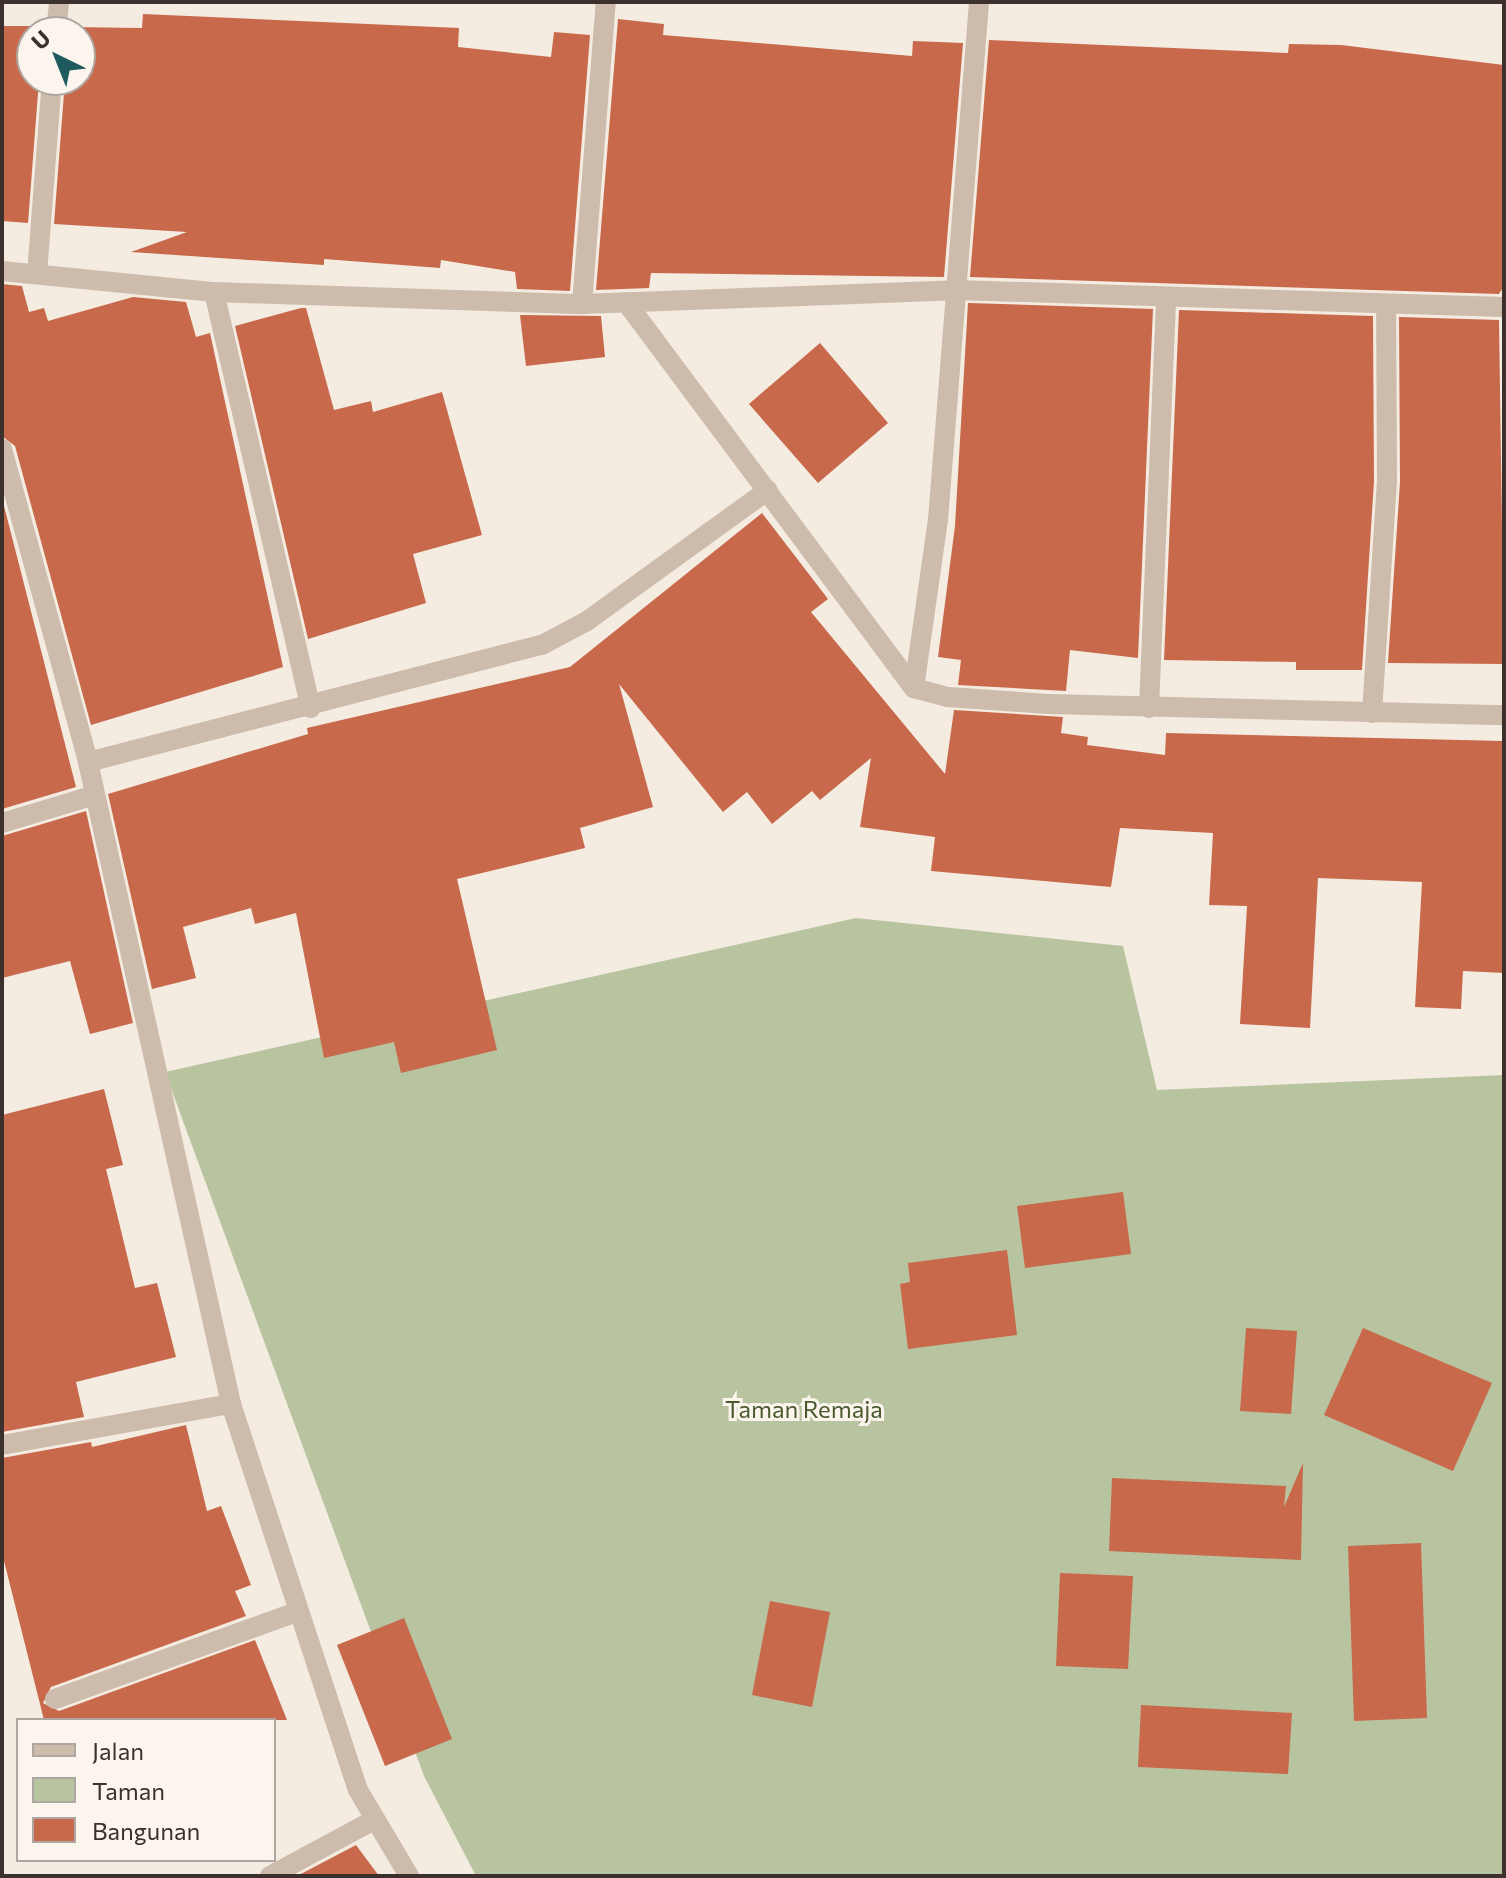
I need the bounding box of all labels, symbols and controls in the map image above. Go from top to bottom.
north arrow [16,16,96,96]
text: U [26,24,56,55]
park label: Taman Remaja [725,1395,883,1423]
legend [16,1718,276,1862]
text: Jalan [92,1736,144,1765]
text: Taman [92,1776,165,1805]
text: Bangunan [92,1816,200,1845]

